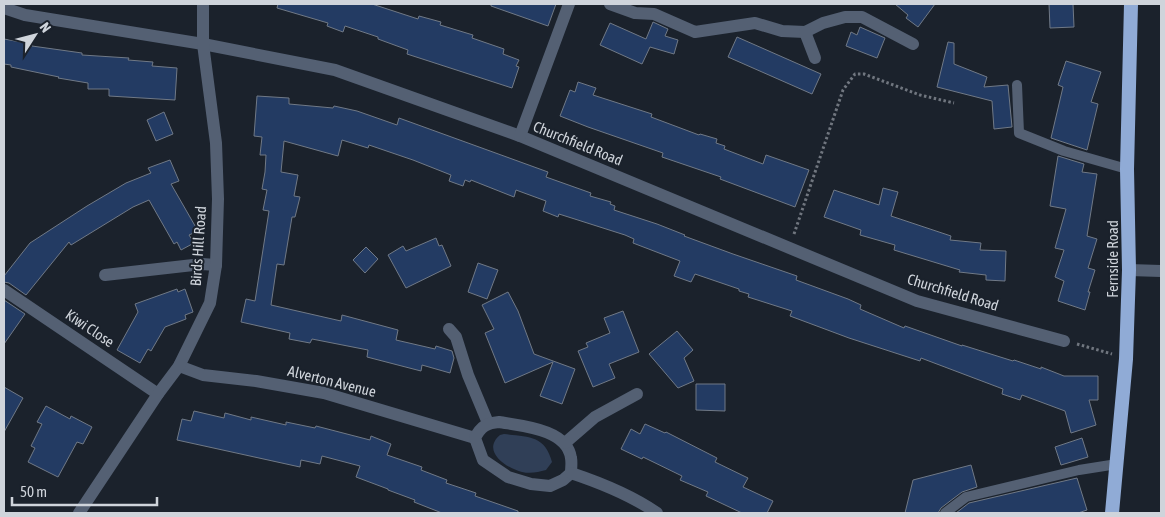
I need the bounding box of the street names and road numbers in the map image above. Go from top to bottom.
street label: Churchfield Road [531,117,625,169]
street label: Birds Hill Road [187,205,209,287]
street label: Fernside Road [1104,220,1121,298]
street label: Churchfield Road [905,270,1001,314]
street label: Kiwi Close [62,306,118,351]
street label: Alverton Avenue [286,362,378,400]

